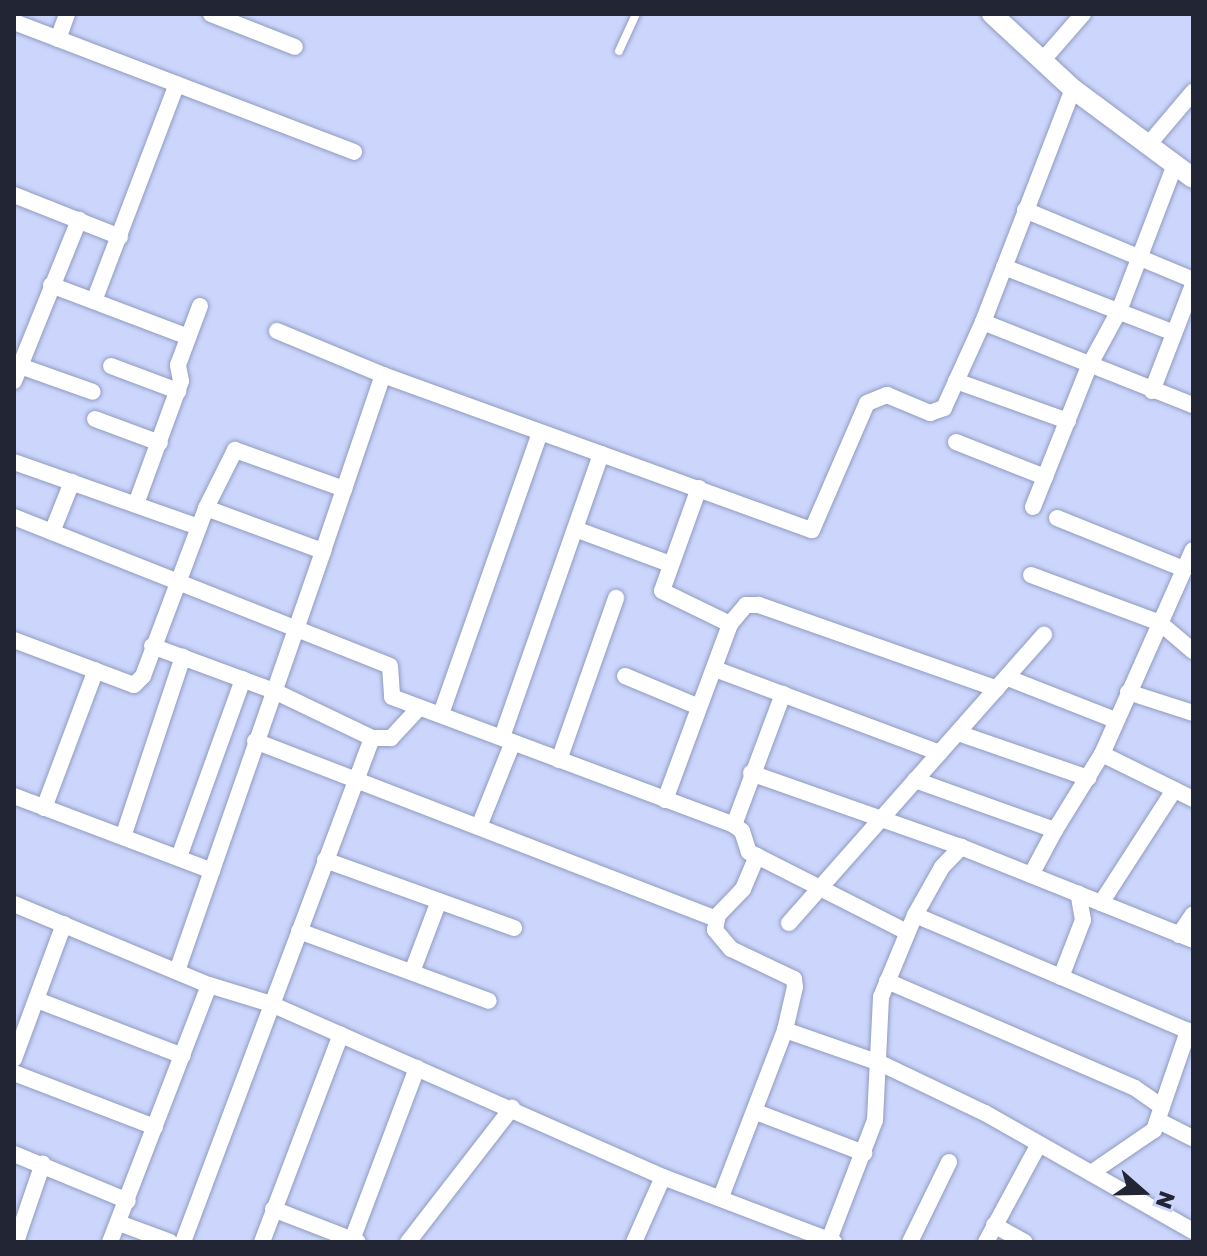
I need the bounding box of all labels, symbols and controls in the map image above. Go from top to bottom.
north arrow [1103,1152,1183,1232]
text: N [1150,1188,1182,1213]

